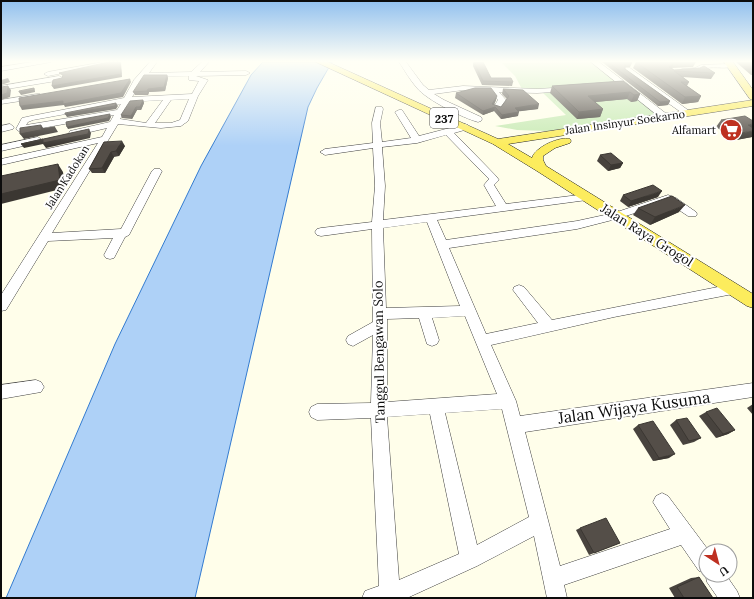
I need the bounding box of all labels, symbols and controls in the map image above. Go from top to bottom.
street label: Jalan Insinyur Soekarno [563,107,686,137]
road number: 237 [430,108,458,128]
supermarket icon: Alfamart [718,117,744,143]
place label: Alfamart [671,123,717,137]
street label: Jalan Kadokan [41,142,92,212]
street label: Jalan Raya Grogol [597,199,697,271]
street label: Tanggul Bengawan Solo [369,280,389,424]
street label: Jalan Wijaya Kusuma [556,386,711,428]
north arrow [698,543,738,583]
text: U [716,563,731,580]

